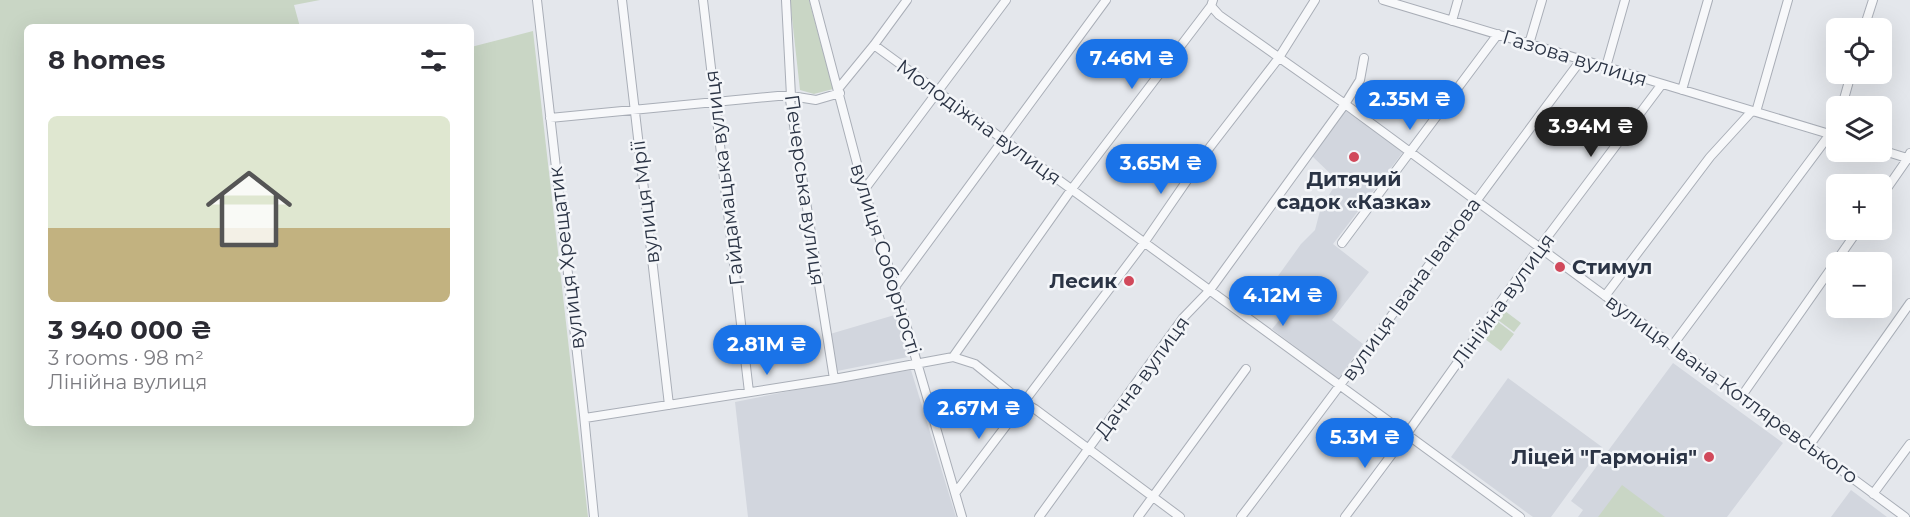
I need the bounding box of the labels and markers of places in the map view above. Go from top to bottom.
pin: 7.46M ₴ [1077,39,1187,90]
pin: 2.35M ₴ [1355,80,1465,131]
pin: 3.94M ₴ [1536,107,1646,158]
pin: 3.65M ₴ [1106,144,1216,195]
marker: Дитячий садок «Казка» [1347,150,1361,164]
place label: Дитячий садок «Казка» [1277,167,1431,214]
place label: Стимул [1572,255,1652,279]
marker: Стимул [1553,260,1567,274]
place label: Лесик [1049,269,1117,293]
marker: Лесик [1122,274,1136,288]
pin: 4.12M ₴ [1228,276,1338,327]
pin: 2.81M ₴ [712,325,822,376]
pin: 2.67M ₴ [924,389,1034,440]
pin: 5.3M ₴ [1316,418,1414,469]
place label: Ліцей "Гармонія" [1511,445,1697,469]
marker: Ліцей "Гармонія" [1702,450,1716,464]

